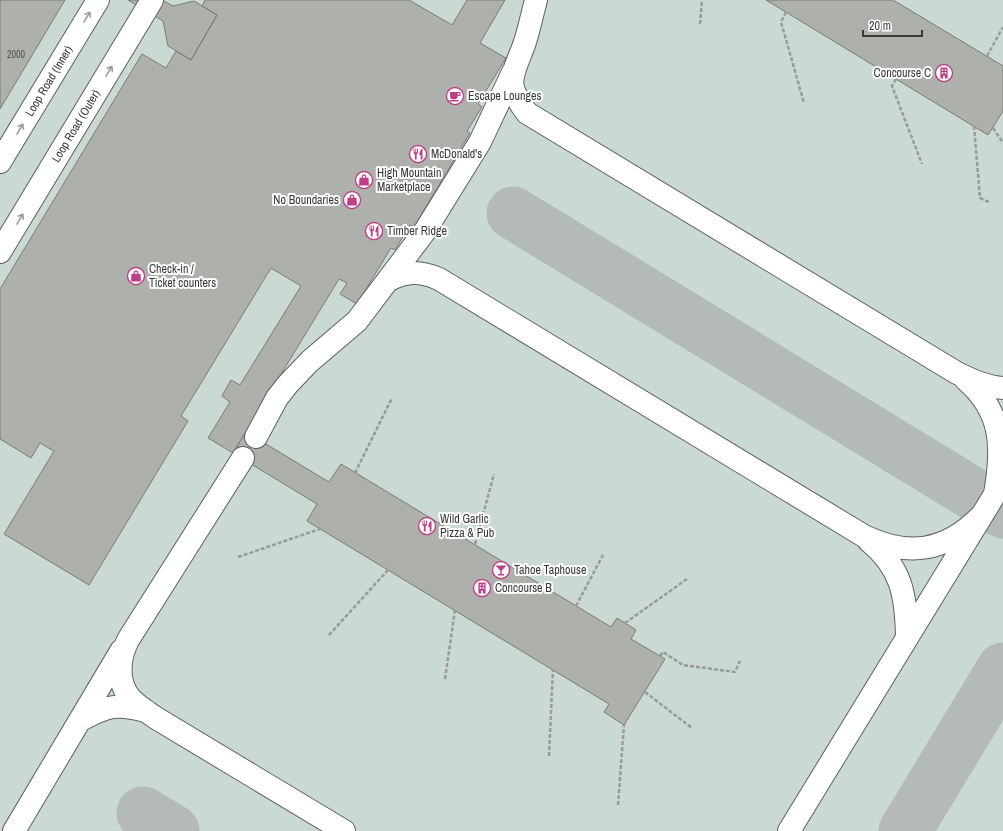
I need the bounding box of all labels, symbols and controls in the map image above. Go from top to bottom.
one-way arrow [84,11,92,23]
scale bar [863,12,922,38]
text: 20 m [869,18,891,34]
street label: Loop Road (Inner) [22,43,76,119]
house number: 2000 [7,48,26,61]
building icon: Concourse C [934,63,954,83]
place label: Concourse C [874,65,931,81]
one-way arrow [105,66,113,77]
cafe icon: Escape Lounges [445,86,465,106]
street label: Loop Road (Outer) [48,87,104,165]
place label: Escape Lounges [468,88,541,104]
one-way arrow [17,123,25,135]
restaurant icon: McDonald's [408,144,428,164]
place label: McDonald's [431,146,482,162]
place label: High Mountain Marketplace [377,165,442,195]
shop icon: High Mountain Marketplace [354,170,374,190]
shop icon: No Boundaries [342,190,362,210]
place label: No Boundaries [273,192,339,208]
one-way arrow [17,213,25,225]
restaurant icon: Timber Ridge [364,221,384,241]
place label: Timber Ridge [387,223,447,239]
place label: Check-in / Ticket counters [149,261,216,291]
shop icon: Check-in / Ticket counters [126,266,146,286]
place label: Wild Garlic Pizza & Pub [440,511,494,541]
restaurant icon: Wild Garlic Pizza & Pub [417,516,437,536]
bar icon: Tahoe Taphouse [491,560,511,580]
place label: Tahoe Taphouse [514,562,586,578]
building icon: Concourse B [472,578,492,598]
place label: Concourse B [495,580,552,596]

